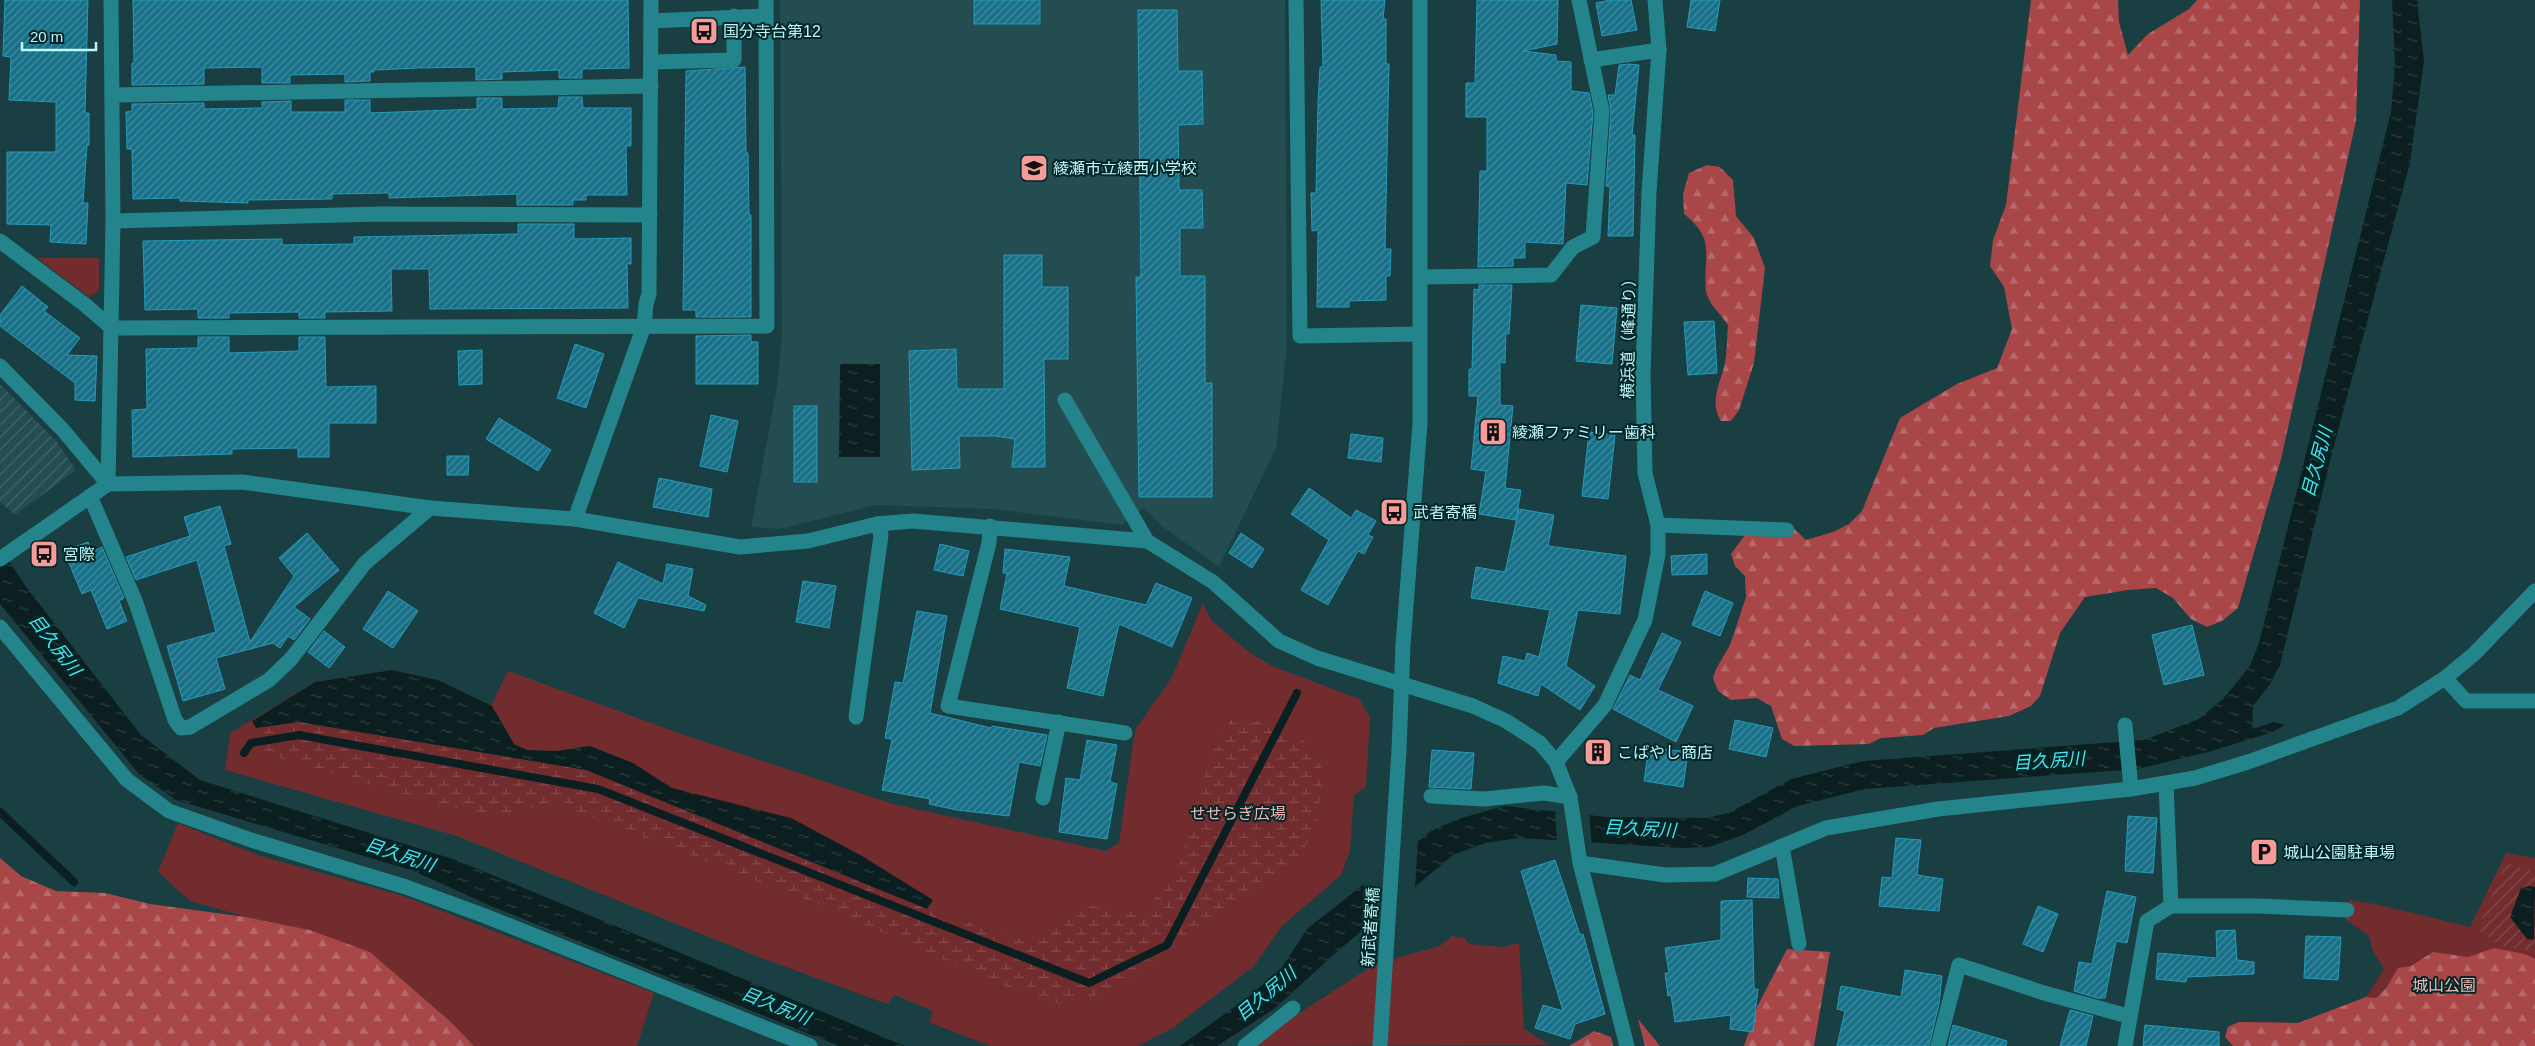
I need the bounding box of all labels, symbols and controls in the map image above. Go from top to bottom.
bus stop icon: 国分寺台第12 [689,16,719,46]
scale bar [22,20,96,52]
place label: 国分寺台第12 [723,23,821,40]
text: 20 m [30,28,63,45]
school or university icon: 綾瀬市立綾西小学校 [1019,153,1049,183]
place label: 綾瀬市立綾西小学校 [1053,160,1197,177]
street label: 横浜道（峰通り） [1619,271,1638,399]
building icon: 綾瀬ファミリー歯科 [1478,417,1508,447]
water label: 目久尻川 [2298,423,2336,499]
place label: 綾瀬ファミリー歯科 [1512,424,1656,441]
bus stop icon: 武者寄橋 [1379,497,1409,527]
place label: 武者寄橋 [1413,504,1477,521]
bus stop icon: 宮際 [29,539,59,569]
place label: 宮際 [63,546,95,563]
water label: 目久尻川 [25,610,86,681]
building icon: こばやし商店 [1583,737,1613,767]
place label: こばやし商店 [1617,744,1713,761]
water label: 目久尻川 [2012,748,2088,773]
park label: せせらぎ広場 [1190,805,1286,822]
water label: 目久尻川 [1604,817,1678,841]
water label: 目久尻川 [363,834,439,876]
parking icon: 城山公園駐車場 [2249,837,2279,867]
place label: 城山公園駐車場 [2283,844,2395,861]
street label: 新武者寄橋 [1359,887,1382,968]
water label: 目久尻川 [1232,962,1302,1025]
park label: 城山公園 [2412,977,2476,994]
water label: 目久尻川 [739,983,815,1030]

